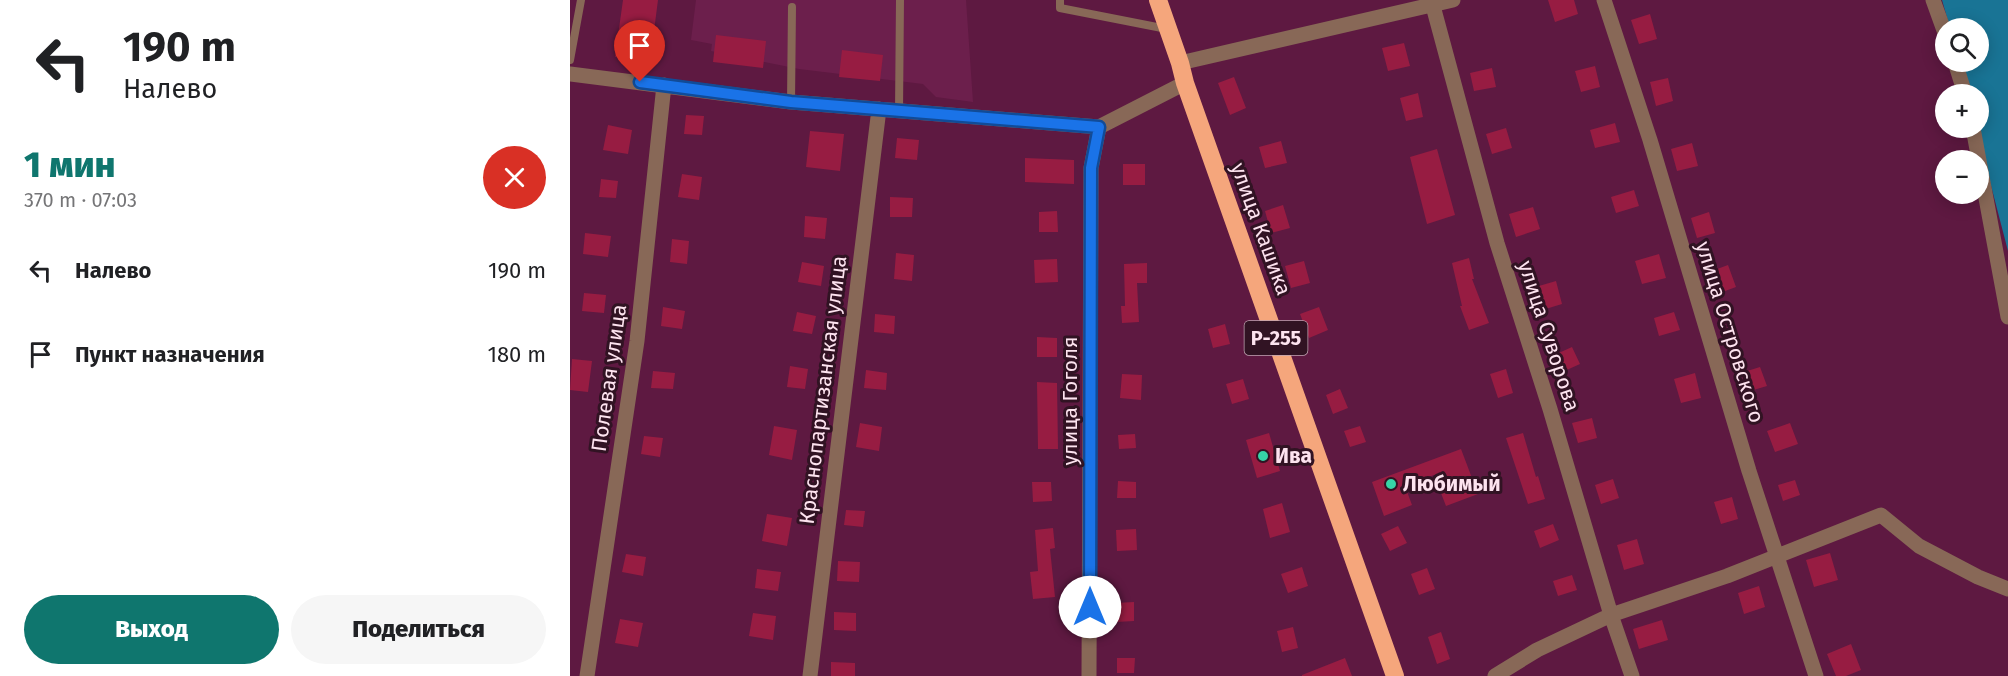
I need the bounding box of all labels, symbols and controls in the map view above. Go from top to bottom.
map controls [1935,18,1989,204]
button: search [1935,18,1989,72]
pin [614,20,665,82]
text: 190 m [123,22,236,72]
icon: left [24,24,102,102]
icon: arrive [623,29,656,62]
text: Налево [123,73,217,105]
button: + [1935,84,1989,138]
text: 1 мин [24,143,116,187]
button: close [483,146,546,209]
button: − [1935,150,1989,204]
street label: улица Кашика [1225,159,1297,299]
text: 370 m · 07:03 [24,188,137,212]
street label: улица Островского [1690,238,1770,426]
icon: left [24,254,57,287]
street label: Краснопартизанская улица [794,254,852,526]
text: Налево [75,257,151,284]
text: 190 m [488,257,546,284]
street label: улица Суворова [1512,257,1586,415]
street label: Полевая улица [586,303,632,453]
road number: Р-255 [1244,321,1308,355]
street label: улица Гоголя [1057,336,1083,466]
icon: arrive [24,338,57,371]
text: Пункт назначения [75,341,265,368]
text: 180 m [487,341,546,368]
place label: Ива [1275,443,1312,469]
marker: Ива [1256,449,1270,463]
place label: Любимый [1403,471,1501,497]
marker: Любимый [1384,477,1398,491]
position arrow [1058,575,1122,639]
button: Выход [24,595,279,664]
button: Поделиться [291,595,546,664]

